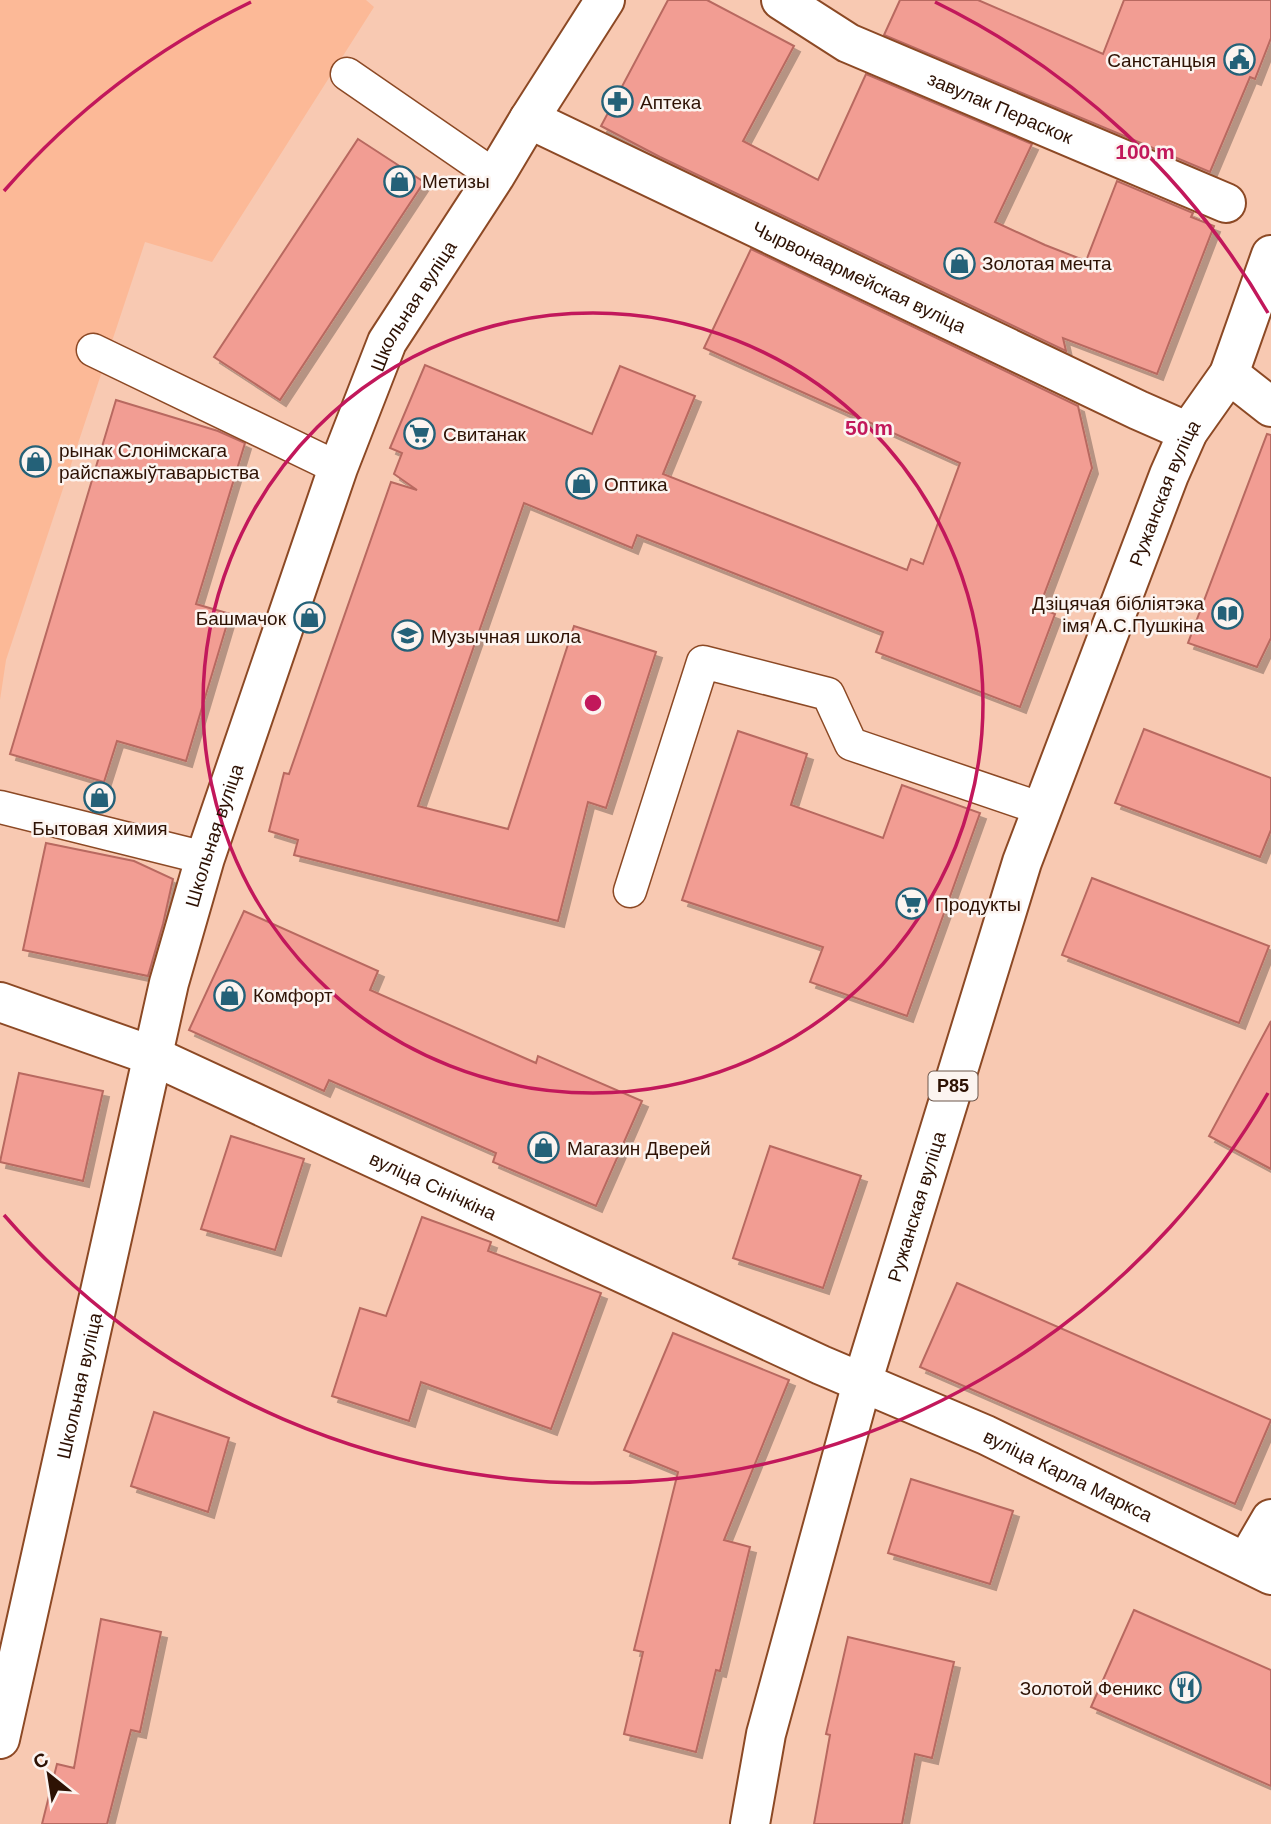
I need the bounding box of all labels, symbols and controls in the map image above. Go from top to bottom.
public building icon: Санстанцыя [1222,43,1256,77]
place label: Санстанцыя [1107,50,1216,71]
street label: завулак Пераскок [924,68,1077,148]
pharmacy icon: Аптека [600,85,634,119]
place label: Аптека [640,92,702,113]
text: 100 m [1115,140,1175,163]
shop icon: Метизы [382,164,416,198]
place label: Метизы [422,171,490,192]
street label: Чырвонаармейская вуліца [749,217,969,337]
street label: Школьная вуліца [367,237,461,375]
shop icon: Золотая мечта [942,246,976,280]
place label: Золотая мечта [982,253,1112,274]
street label: Ружанская вуліца [1125,415,1205,569]
text: 50 m [845,416,893,439]
supermarket icon: Свитанак [403,417,437,451]
place label: Свитанак [443,424,527,445]
place label: рынак Слонімскага райспажыўтаварыства [59,440,260,483]
shop icon: рынак Слонімскага райспажыўтаварыства [19,444,53,478]
shop icon: Оптика [564,467,598,501]
place label: Оптика [604,474,668,495]
place label: Дзіцячая бібліятэка імя А.С.Пушкіна [1032,593,1204,636]
library icon: Дзіцячая бібліятэка імя А.С.Пушкіна [1210,597,1244,631]
shop icon: Башмачок [292,601,326,635]
place label: Башмачок [196,608,287,629]
school or university icon: Музычная школа [391,619,425,653]
place label: Музычная школа [431,626,581,647]
centre of rings [581,691,605,715]
street label: Школьная вуліца [181,761,247,909]
shop icon: Бытовая химия [83,780,117,814]
place label: Бытовая химия [32,818,168,839]
supermarket icon: Продукты [895,887,929,921]
place label: Продукты [935,894,1021,915]
shop icon: Комфорт [213,978,247,1012]
place label: Комфорт [253,985,333,1006]
road number: Р85 [928,1072,978,1100]
street label: Ружанская вуліца [884,1128,950,1284]
shop icon: Магазин Дверей [527,1131,561,1165]
place label: Магазин Дверей [567,1138,711,1159]
street label: вуліца Сінічкіна [366,1148,500,1225]
street label: Школьная вуліца [53,1310,106,1461]
street label: вуліца Карла Маркса [980,1426,1156,1526]
restaurant icon: Золотой Феникс [1168,1671,1202,1705]
place label: Золотой Феникс [1020,1678,1162,1699]
north arrow [14,1740,84,1810]
text: С [30,1748,52,1773]

